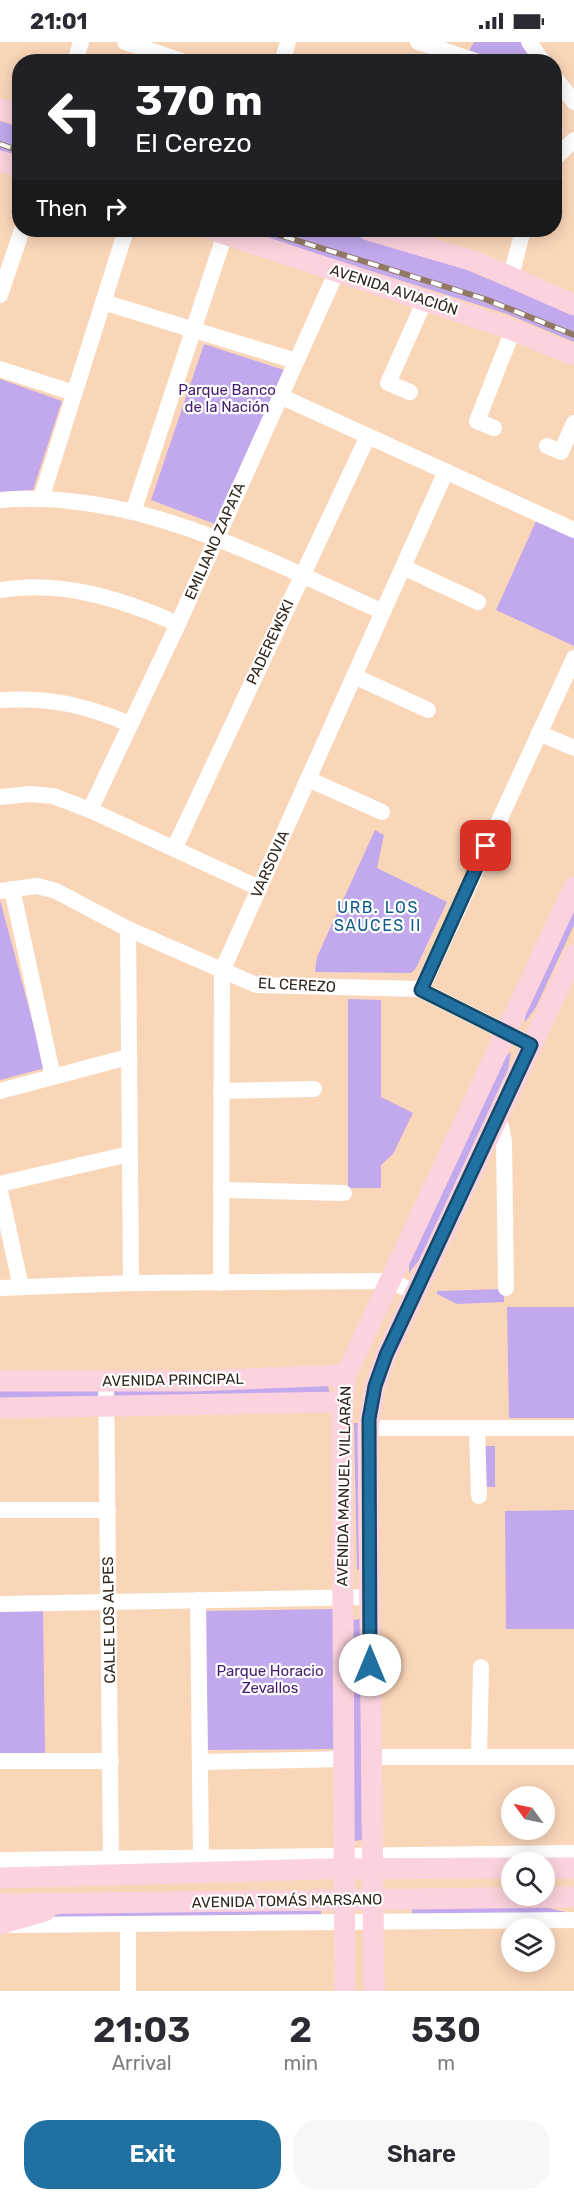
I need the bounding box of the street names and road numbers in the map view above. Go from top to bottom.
street label: AVENIDA AVIACIÓN [328,261,460,319]
street label: EMILIANO ZAPATA [181,480,249,602]
street label: PADEREWSKI [242,597,298,687]
street label: VARSOVIA [247,827,293,901]
street label: EL CEREZO [258,974,336,996]
street label: AVENIDA PRINCIPAL [102,1370,245,1390]
street label: AVENIDA MANUEL VILLARÁN [333,1385,355,1587]
street label: CALLE LOS ALPES [99,1556,119,1684]
street label: AVENIDA TOMÁS MARSANO [191,1890,383,1912]

